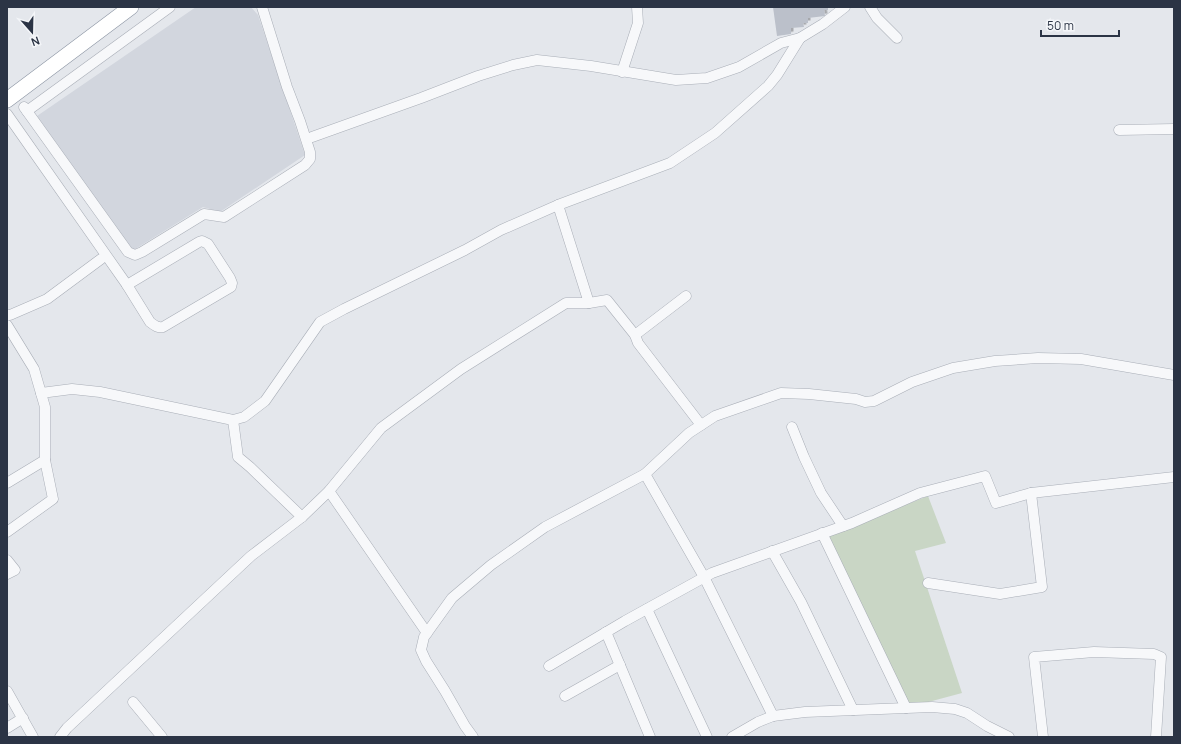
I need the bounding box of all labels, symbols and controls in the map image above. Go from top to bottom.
north arrow [12,12,52,52]
scale bar [1041,12,1119,38]
text: 50 m [1047,17,1074,34]
text: N [29,33,42,50]

